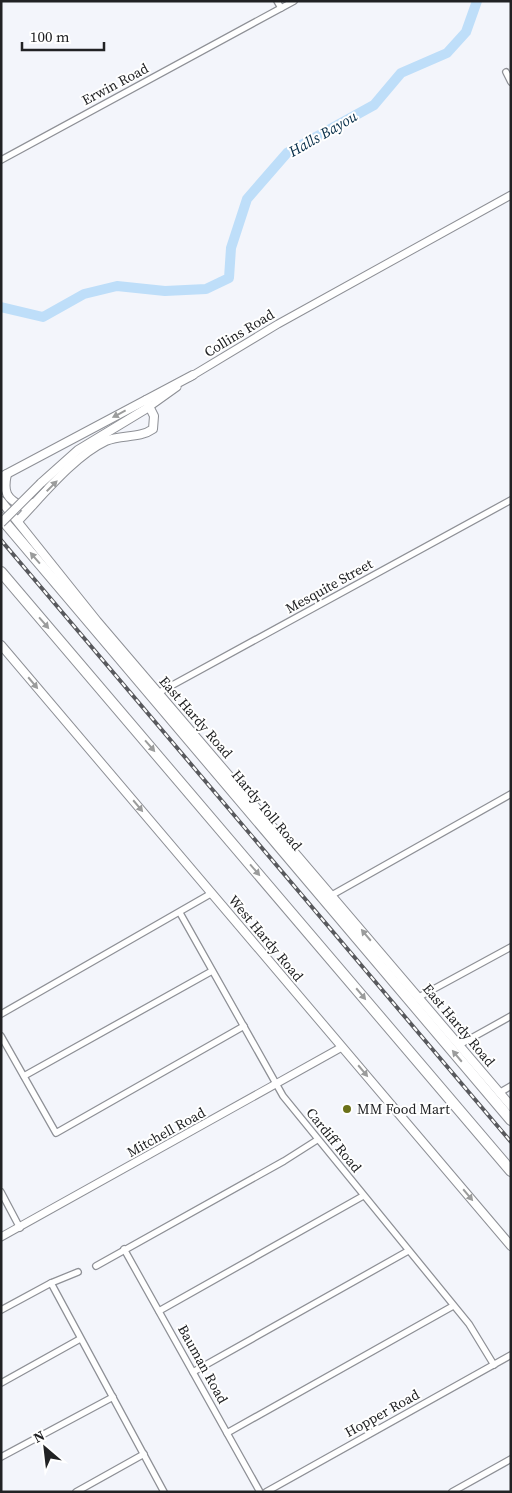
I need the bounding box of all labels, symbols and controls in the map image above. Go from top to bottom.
scale bar [22,20,105,52]
text: 100 m [30,26,70,47]
street label: Erwin Road [78,58,152,110]
water label: Halls Bayou [284,105,361,162]
street label: Collins Road [200,304,278,362]
one-way arrow [112,410,126,418]
one-way arrow [45,480,57,492]
one-way arrow [29,552,41,564]
street label: Mesquite Street [282,554,377,618]
one-way arrow [39,616,50,629]
street label: East Hardy Road [155,672,237,762]
one-way arrow [27,676,39,688]
one-way arrow [144,740,155,753]
street label: Hardy Toll Road [227,765,307,855]
one-way arrow [133,800,144,813]
one-way arrow [250,863,261,876]
street label: West Hardy Road [224,891,308,985]
one-way arrow [361,929,372,942]
street label: East Hardy Road [418,979,500,1071]
one-way arrow [355,987,367,999]
one-way arrow [451,1049,462,1062]
one-way arrow [357,1064,368,1077]
place label: MM Food Mart [357,1099,450,1119]
street label: Mitchell Road [123,1102,209,1162]
street label: Cardiff Road [302,1103,366,1177]
marker: MM Food Mart [341,1103,353,1115]
one-way arrow [462,1189,473,1202]
street label: Bauman Road [173,1321,233,1407]
street label: Hopper Road [341,1384,423,1442]
north arrow [20,1423,70,1473]
text: N [30,1425,48,1448]

